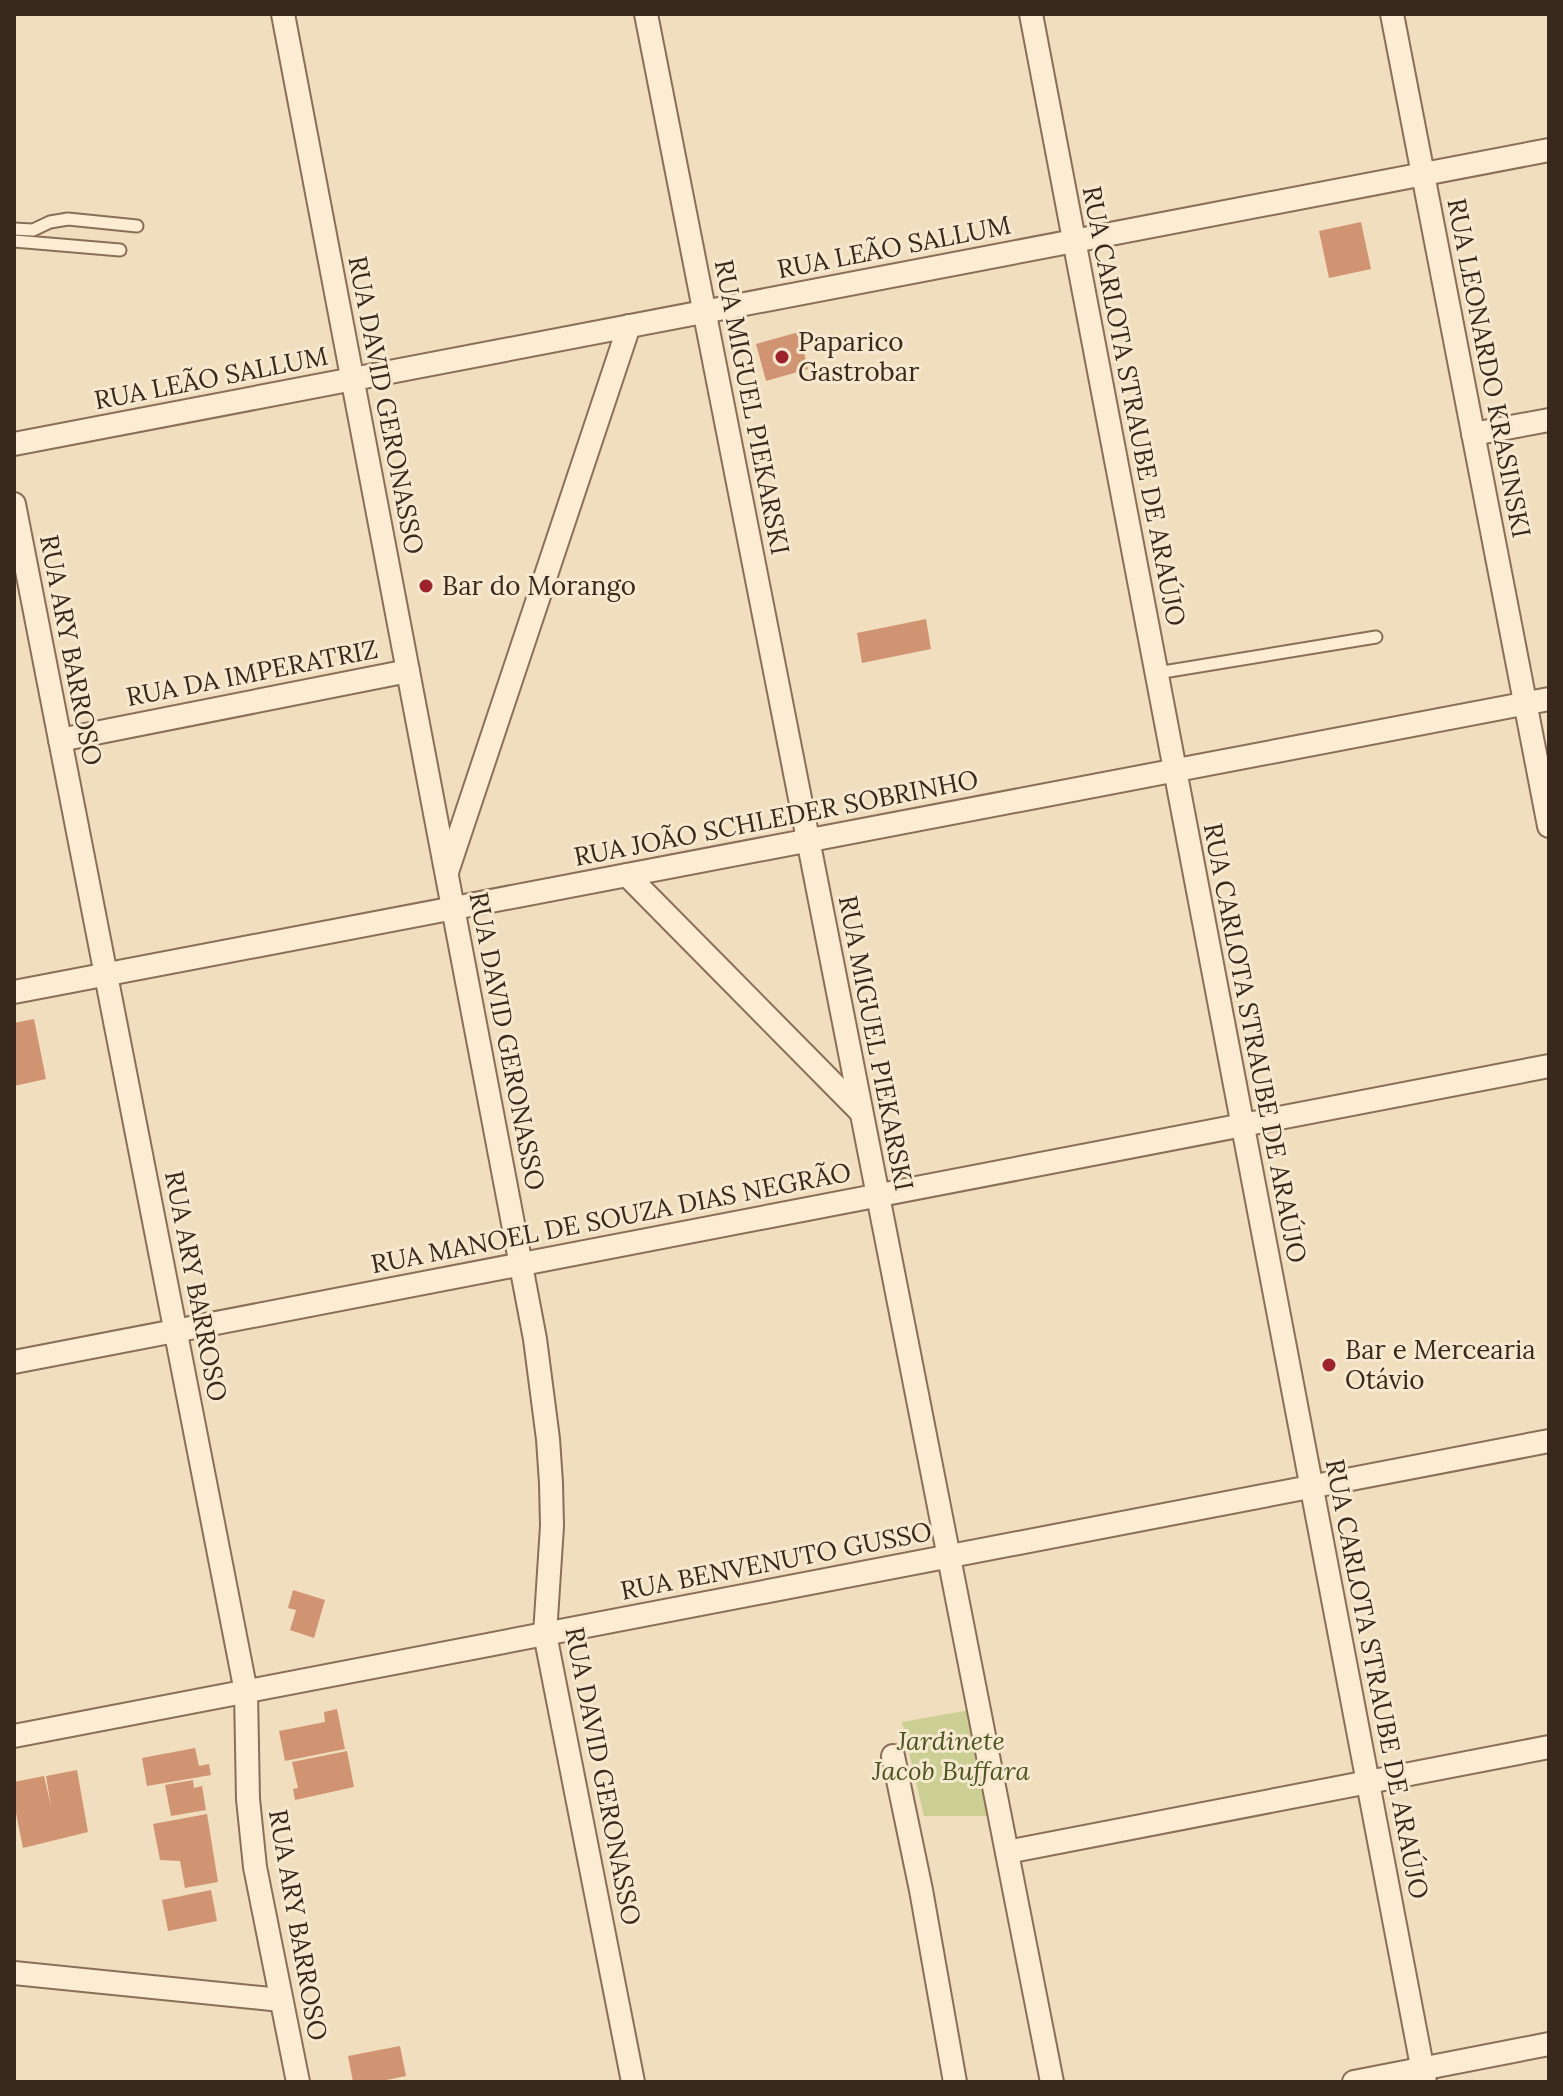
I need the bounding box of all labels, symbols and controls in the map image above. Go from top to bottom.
street label: RUA CARLOTA STRAUBE DE ARAÚJO [1076,183,1193,629]
street label: RUA LEONARDO KRASINSKI [1440,195,1539,540]
street label: RUA LEÃO SALLUM [774,208,1014,285]
street label: RUA DAVID GERONASSO [341,253,432,557]
street label: RUA MIGUEL PIEKARSKI [708,257,797,557]
place label: Paparico Gastrobar [798,325,920,388]
street label: RUA LEÃO SALLUM [91,339,331,416]
marker: Paparico Gastrobar [773,348,791,366]
street label: RUA ARY BARROSO [33,532,110,768]
place label: Bar do Morango [442,569,636,602]
marker: Bar do Morango [417,577,435,595]
street label: RUA DA IMPERATRIZ [123,632,380,713]
street label: RUA JOÃO SCHLEDER SOBRINHO [571,762,981,873]
street label: RUA CARLOTA STRAUBE DE ARAÚJO [1197,820,1314,1266]
street label: RUA DAVID GERONASSO [462,889,553,1193]
street label: RUA MIGUEL PIEKARSKI [832,893,921,1193]
street label: RUA MANOEL DE SOUZA DIAS NEGRÃO [368,1155,854,1280]
street label: RUA ARY BARROSO [158,1168,235,1404]
place label: Bar e Mercearia Otávio [1345,1333,1536,1396]
marker: Bar e Mercearia Otávio [1320,1356,1338,1374]
street label: RUA CARLOTA STRAUBE DE ARAÚJO [1319,1456,1436,1902]
street label: RUA BENVENUTO GUSSO [618,1514,934,1607]
street label: RUA DAVID GERONASSO [558,1624,649,1928]
park label: Jardinete Jacob Buffara [871,1724,1030,1787]
street label: RUA ARY BARROSO [262,1807,335,2043]

